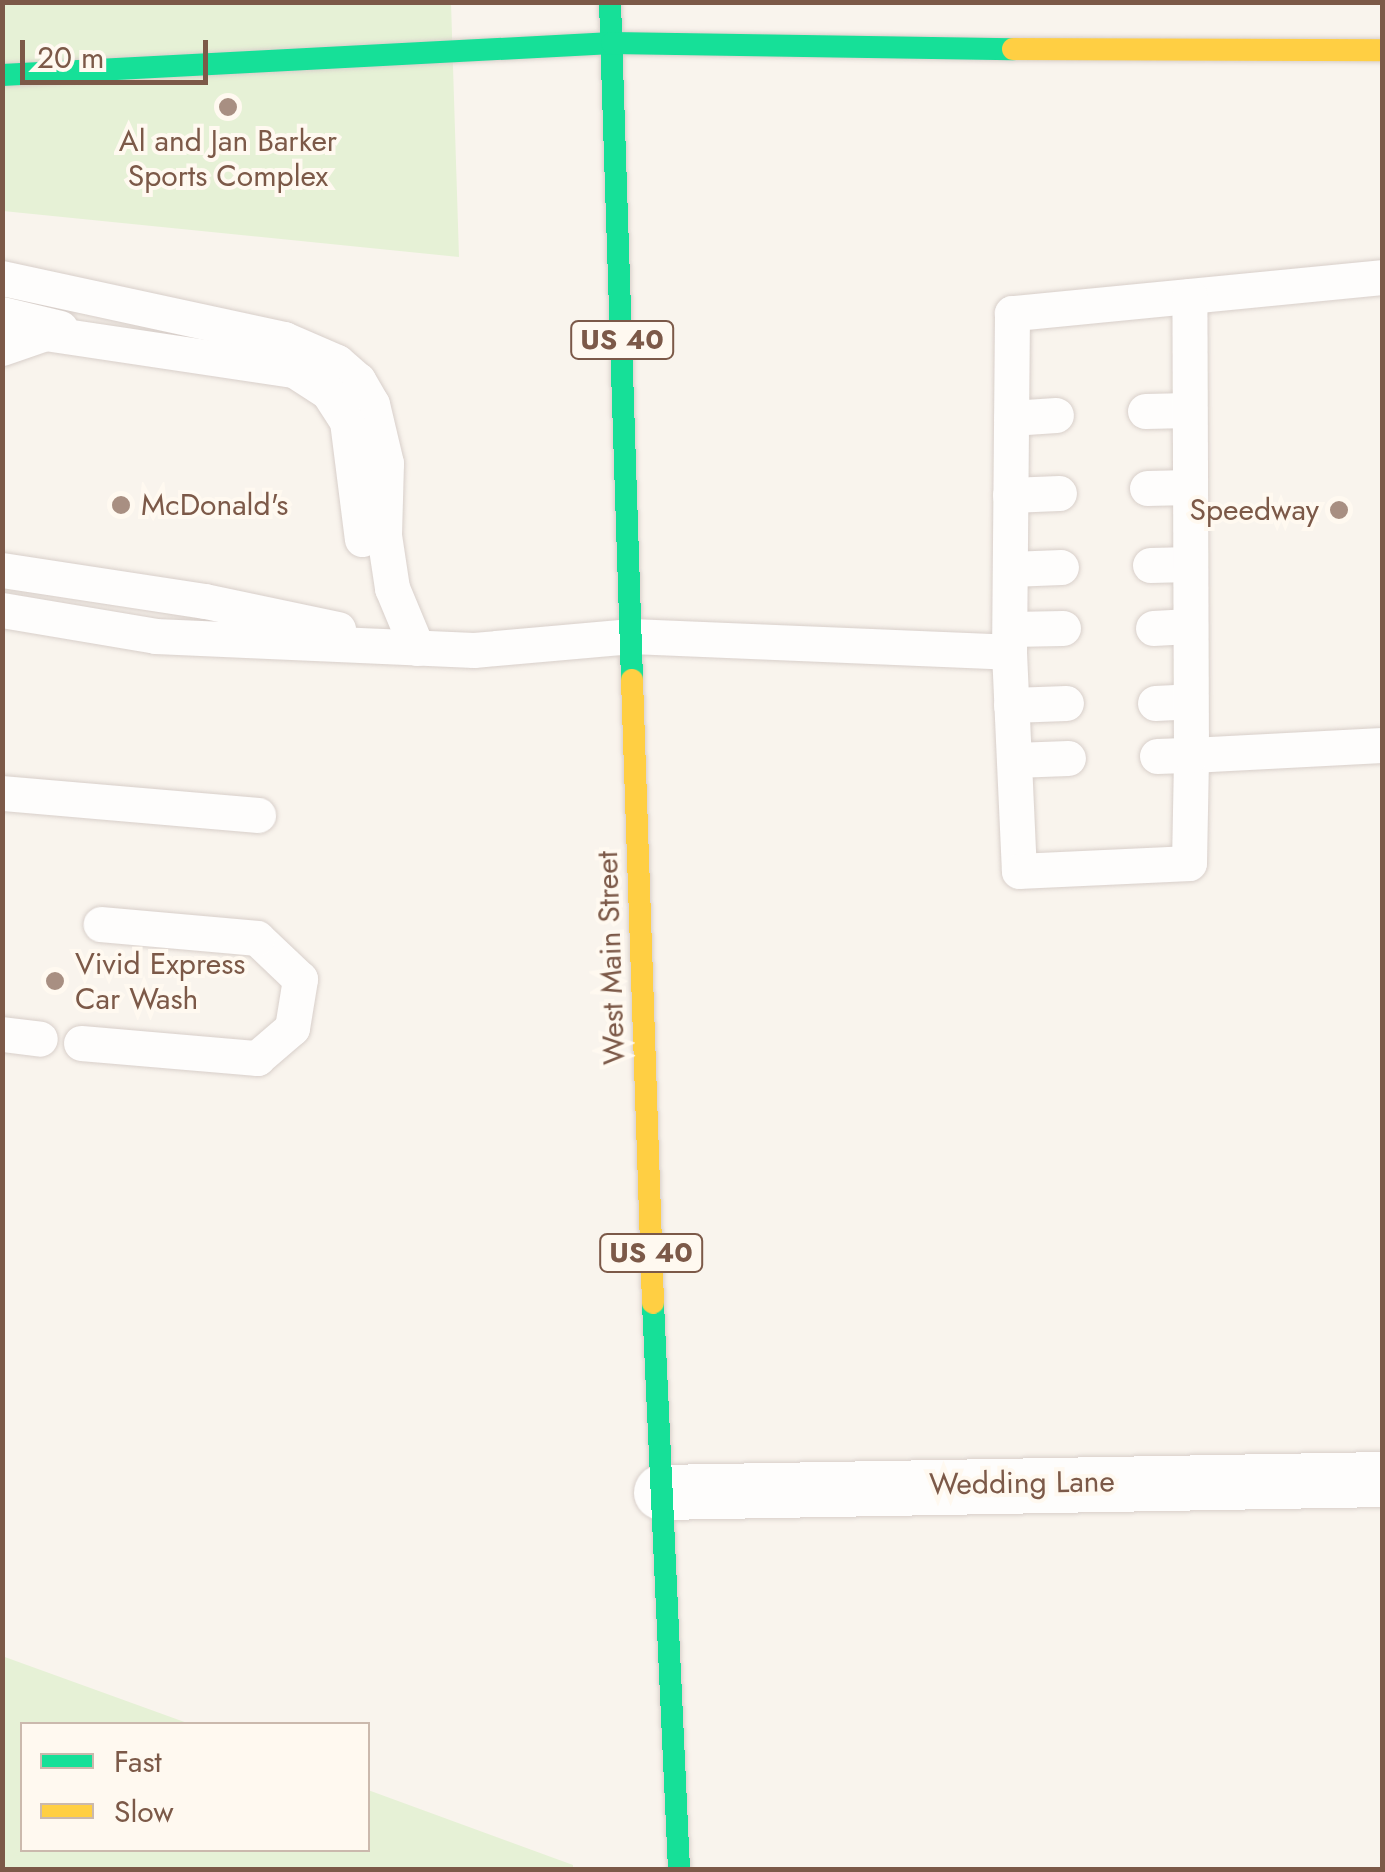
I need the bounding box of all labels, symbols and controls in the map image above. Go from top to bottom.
scale bar [25,20,212,82]
text: 20 m [37,36,104,79]
marker: Al and Jan Barker Sports Complex [217,96,239,118]
place label: Al and Jan Barker Sports Complex [119,123,337,194]
road number: US 40 [570,317,674,363]
place label: McDonald's [141,487,288,523]
place label: Speedway [1190,492,1319,528]
marker: McDonald's [110,494,132,516]
marker: Speedway [1328,499,1350,521]
street label: West Main Street [589,850,633,1066]
place label: Vivid Express Car Wash [75,946,245,1016]
marker: Vivid Express Car Wash [44,970,66,992]
road number: US 40 [598,1230,704,1276]
street label: Wedding Lane [929,1463,1115,1503]
legend [20,1722,370,1852]
text: Fast [114,1740,162,1783]
text: Slow [114,1790,174,1833]

